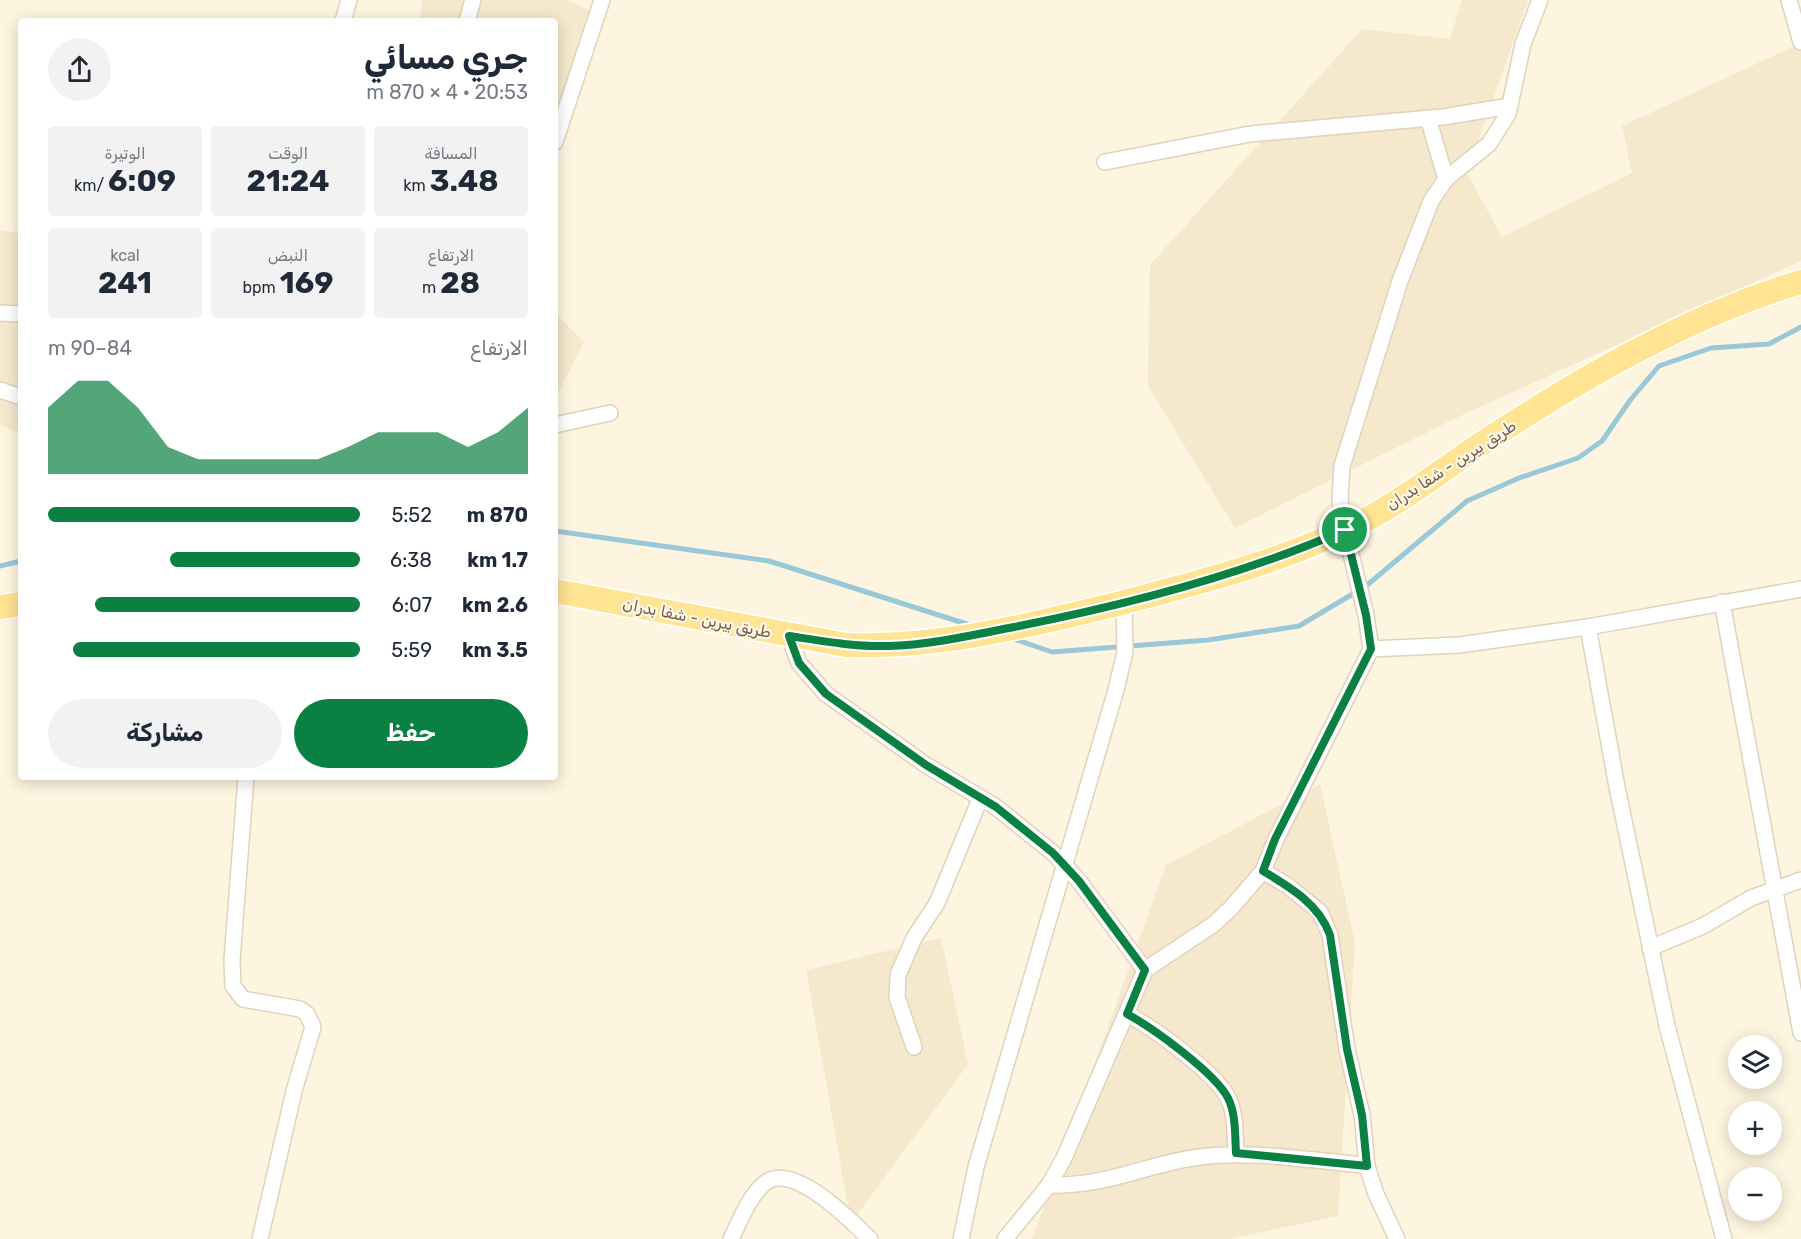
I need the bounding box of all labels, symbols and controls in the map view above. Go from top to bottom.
button: share [48,38,111,101]
text: جري مسائي [364,38,528,77]
text: 20:53 · 4 × 870 m [366,80,528,104]
text: الوتيرة [104,144,146,163]
text: الوقت [268,144,308,163]
text: المسافة [424,144,478,163]
text: 6:09 [108,163,176,199]
text: 21:24 [246,163,330,199]
text: 3.48 [430,163,499,199]
text: /km [74,176,108,195]
text: km [403,176,430,195]
text: kcal [110,246,140,265]
text: النبض [268,246,308,265]
text: الارتفاع [428,246,474,265]
text: 241 [98,265,152,301]
text: 169 [280,265,333,301]
text: 28 [440,265,480,301]
text: bpm [243,278,280,297]
text: m [422,278,440,297]
text: 84–90 m [48,336,132,360]
text: الارتفاع [470,336,528,360]
street label: طريق بيرين - شفا بدران [1382,416,1520,515]
text: 5:52 [391,503,432,527]
text: 870 m [467,503,528,527]
pin [1319,504,1370,555]
icon: arrive [1328,513,1361,546]
text: 6:38 [390,548,432,572]
text: 1.7 km [467,548,528,572]
text: 6:07 [392,593,432,617]
text: 2.6 km [462,593,528,617]
street label: طريق بيرين - شفا بدران [621,594,773,643]
text: 5:59 [391,638,432,662]
text: 3.5 km [462,638,528,662]
button: مشاركة [48,699,282,768]
button: حفظ [294,699,528,768]
map controls [1728,1035,1782,1221]
button: layers [1728,1035,1782,1089]
button: + [1728,1101,1782,1155]
button: − [1728,1167,1782,1221]

